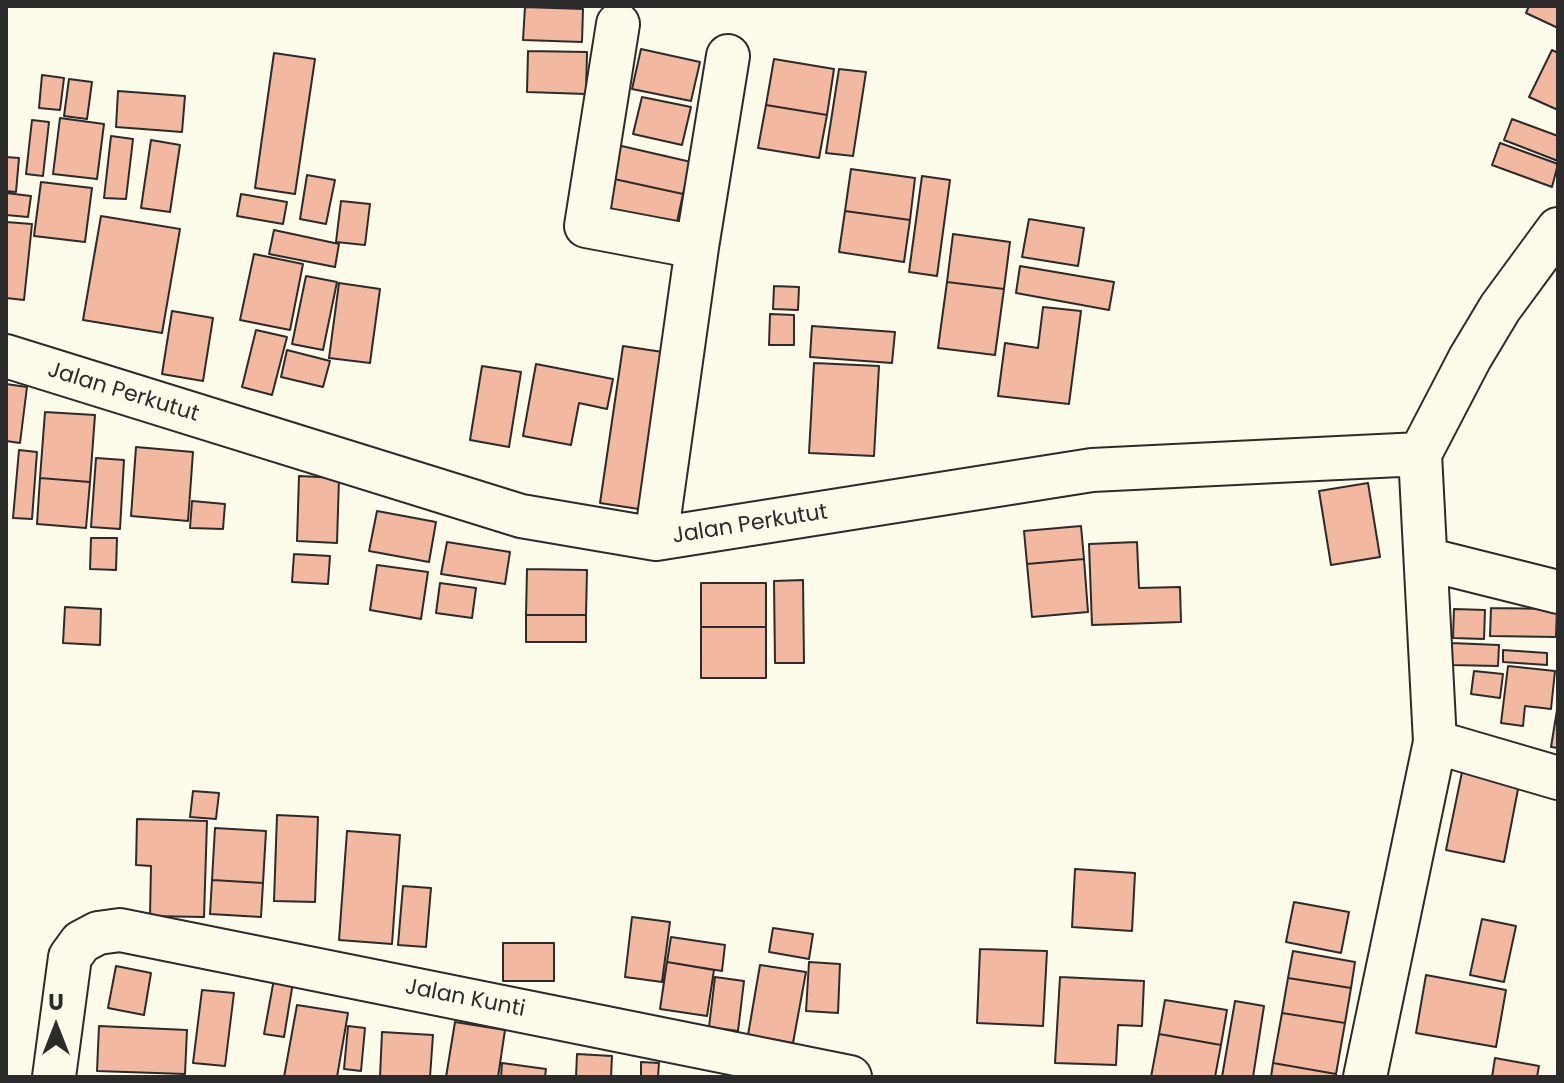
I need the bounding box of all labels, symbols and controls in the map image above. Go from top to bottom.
street label: Jalan Perkutut [44,357,202,429]
street label: Jalan Perkutut [670,500,830,550]
street label: Jalan Kunti [403,974,527,1024]
north arrow [16,987,96,1067]
text: U [48,987,64,1018]

